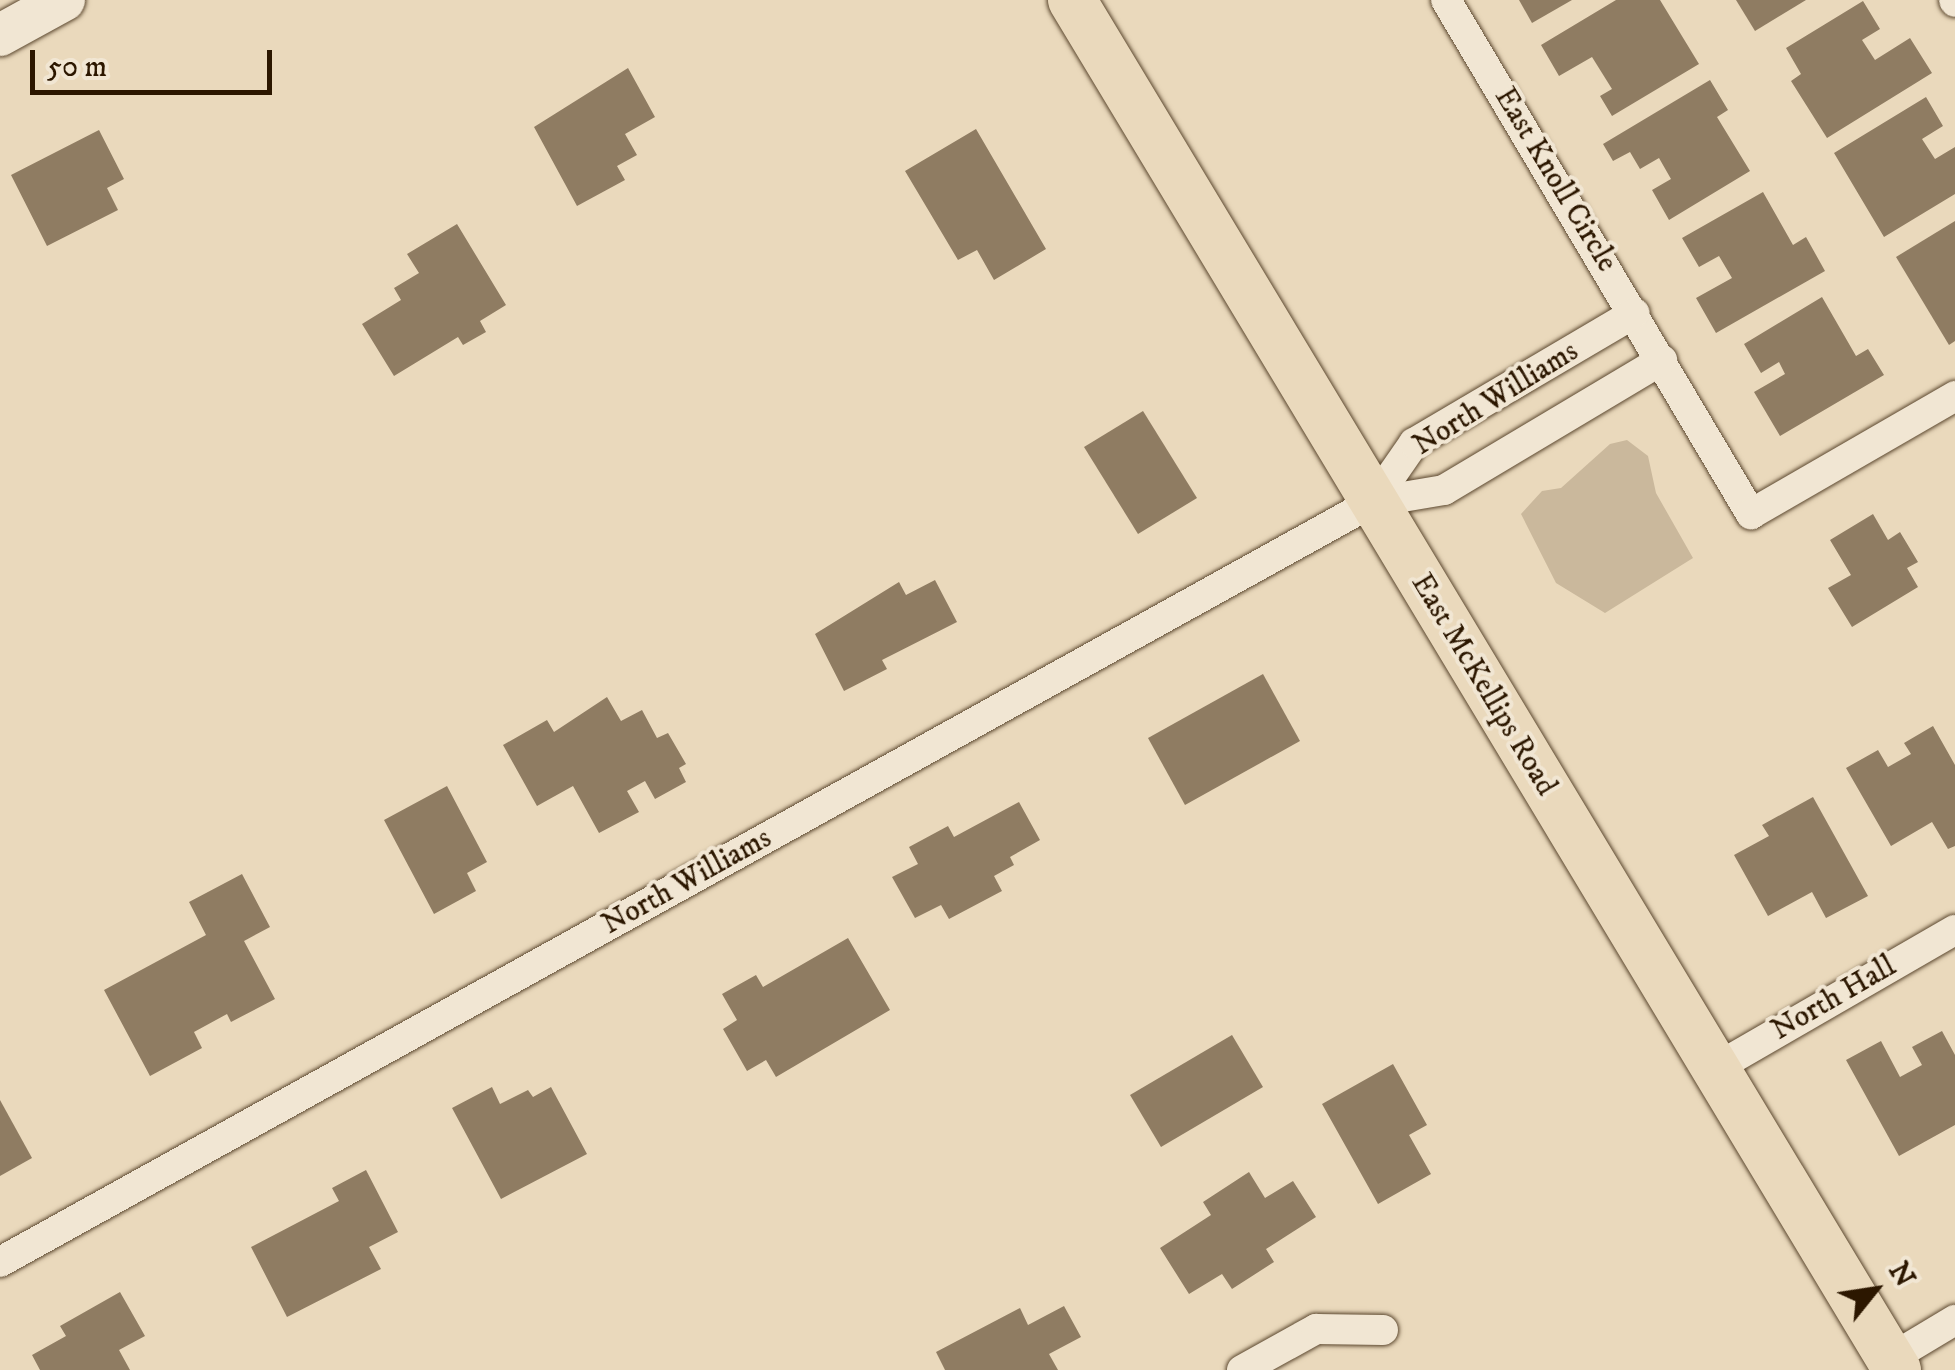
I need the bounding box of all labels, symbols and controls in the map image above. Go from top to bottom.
scale bar [35,30,278,92]
text: 50 m [47,49,107,86]
street label: East Knoll Circle [1486,81,1624,279]
street label: North Williams [1407,334,1585,464]
street label: East McKellips Road [1403,568,1563,802]
street label: North Williams [596,821,778,943]
street label: North Hall [1766,949,1902,1049]
north arrow [1825,1240,1925,1340]
text: N [1881,1256,1922,1293]

